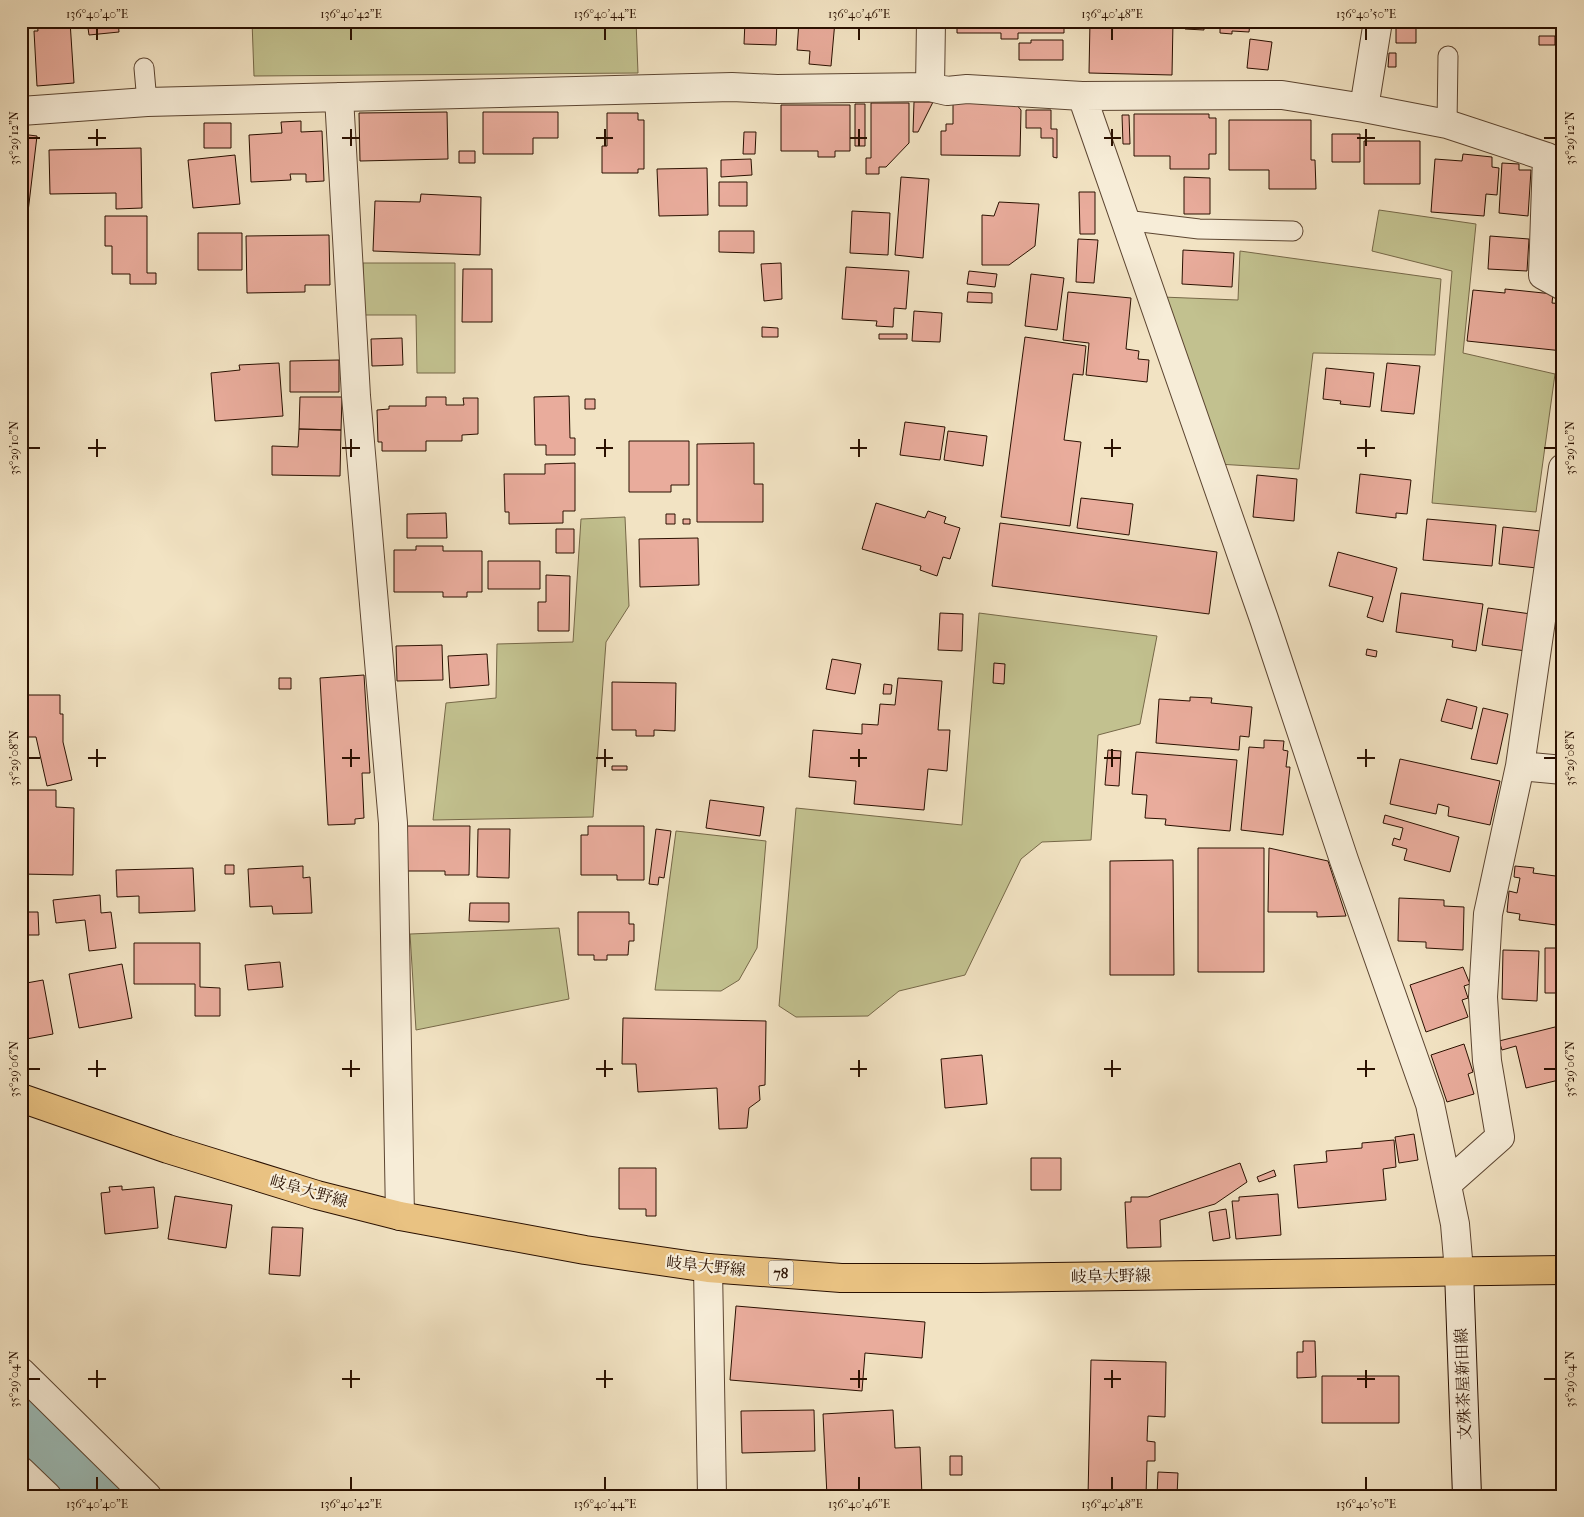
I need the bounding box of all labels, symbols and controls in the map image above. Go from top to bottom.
text: 136°40'40"E [66,7,128,21]
text: 136°40'42"E [320,7,382,21]
text: 136°40'44"E [574,7,636,21]
text: 136°40'46"E [828,7,890,21]
text: 136°40'48"E [1081,7,1143,21]
text: 136°40'50"E [1336,7,1396,21]
text: 35°29'12"N [7,111,21,165]
text: 35°29'12"N [1563,111,1577,165]
text: 35°29'10"N [7,421,21,475]
text: 35°29'10"N [1563,421,1577,475]
text: 35°29'08"N [7,730,21,786]
text: 35°29'08"N [1563,730,1577,786]
text: 35°29'06"N [7,1041,21,1097]
text: 35°29'06"N [1563,1041,1577,1097]
street label: 岐阜大野線 [268,1171,350,1211]
street label: 岐阜大野線 [665,1252,747,1280]
road number: 78 [768,1260,794,1286]
street label: 岐阜大野線 [1071,1266,1151,1286]
street label: 文殊茶屋新田線 [1452,1328,1474,1440]
text: 35°29'04"N [7,1351,21,1407]
text: 35°29'04"N [1563,1351,1577,1407]
text: 136°40'40"E [66,1497,128,1511]
text: 136°40'42"E [320,1497,382,1511]
text: 136°40'44"E [574,1497,636,1511]
text: 136°40'46"E [828,1497,890,1511]
text: 136°40'48"E [1081,1497,1143,1511]
text: 136°40'50"E [1336,1497,1396,1511]

